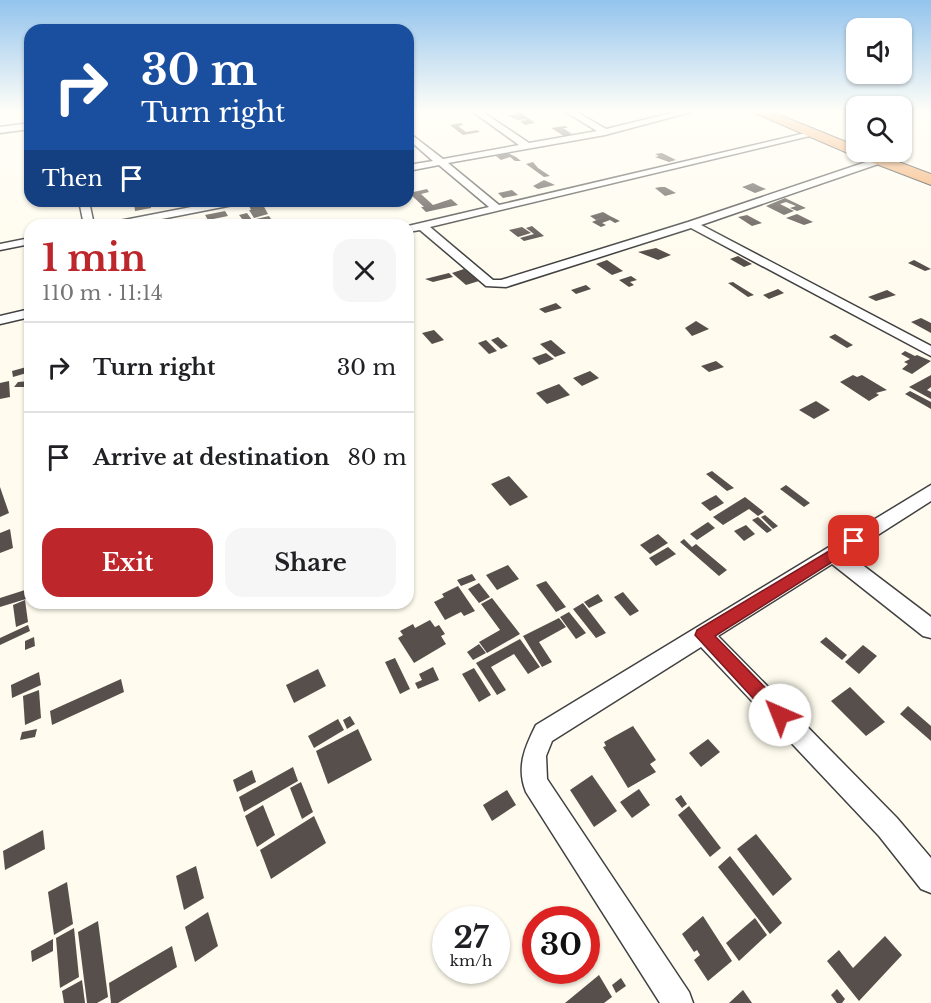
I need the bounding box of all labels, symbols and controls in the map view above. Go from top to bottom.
map controls [846,18,912,162]
button: sound [846,18,912,84]
text: 30 m [141,44,257,96]
icon: right [42,48,120,126]
text: Turn right [141,96,285,129]
button: search [846,96,912,162]
icon: arrive [115,162,148,195]
text: Then [42,165,103,192]
text: 1 min [42,236,146,281]
button: close [333,239,396,302]
text: 110 m · 11:14 [42,281,163,305]
icon: right [42,351,75,384]
text: Turn right [93,354,215,381]
text: 30 m [337,354,396,381]
icon: arrive [42,441,75,474]
text: Arrive at destination [93,444,330,471]
text: 80 m [348,444,407,471]
pin [828,515,879,566]
icon: arrive [837,524,870,557]
button: Exit [42,528,213,597]
button: Share [225,528,396,597]
position arrow [748,683,812,747]
speed limit sign: 30 [522,906,600,984]
text: 27 [453,919,489,956]
text: km/h [450,951,492,970]

